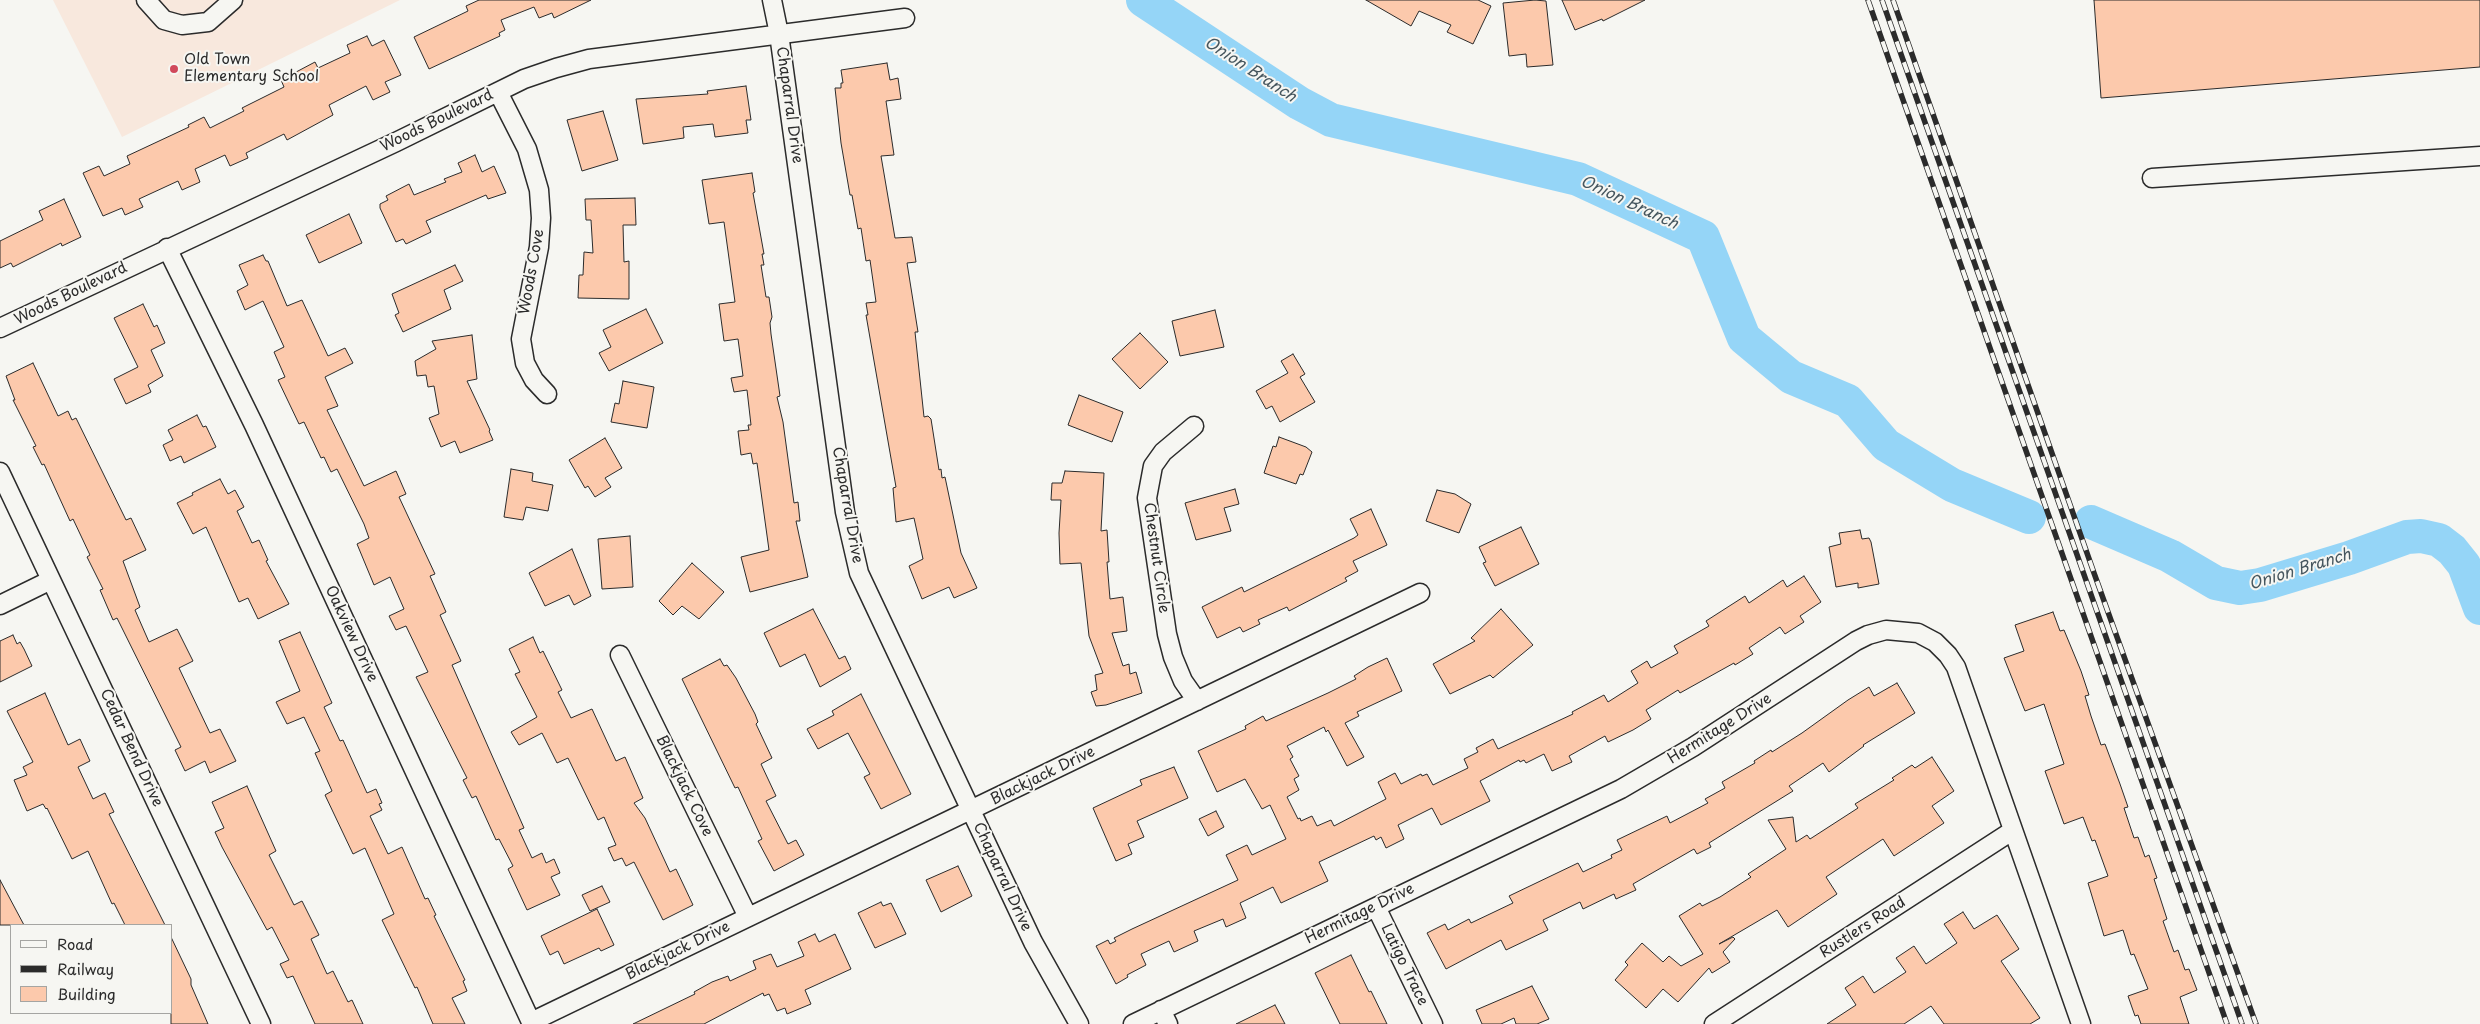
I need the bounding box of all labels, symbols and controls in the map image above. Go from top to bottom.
water label: Onion Branch [1201,33,1299,107]
street label: Chaparral Drive [772,45,806,165]
place label: Old Town Elementary School [184,51,319,86]
marker: Old Town Elementary School [168,63,180,75]
street label: Woods Boulevard [378,86,496,156]
water label: Onion Branch [1577,172,1681,234]
street label: Woods Cove [516,228,548,316]
street label: Woods Boulevard [12,259,130,329]
street label: Chaparral Drive [828,445,866,565]
street label: Chestnut Circle [1139,502,1173,614]
water label: Onion Branch [2247,545,2353,595]
street label: Oakview Drive [321,583,381,685]
street label: Cedar Bend Drive [96,686,166,810]
street label: Hermitage Drive [1665,690,1775,768]
street label: Blackjack Cove [652,733,716,839]
street label: Blackjack Drive [988,743,1098,809]
street label: Chaparral Drive [969,820,1035,934]
street label: Hermitage Drive [1303,880,1417,948]
street label: Rustlers Road [1817,894,1909,962]
street label: Blackjack Drive [623,918,733,984]
street label: Latigo Trace [1377,921,1431,1009]
legend [10,924,172,1014]
text: Road [57,932,93,955]
text: Railway [57,957,114,980]
text: Building [57,982,116,1005]

